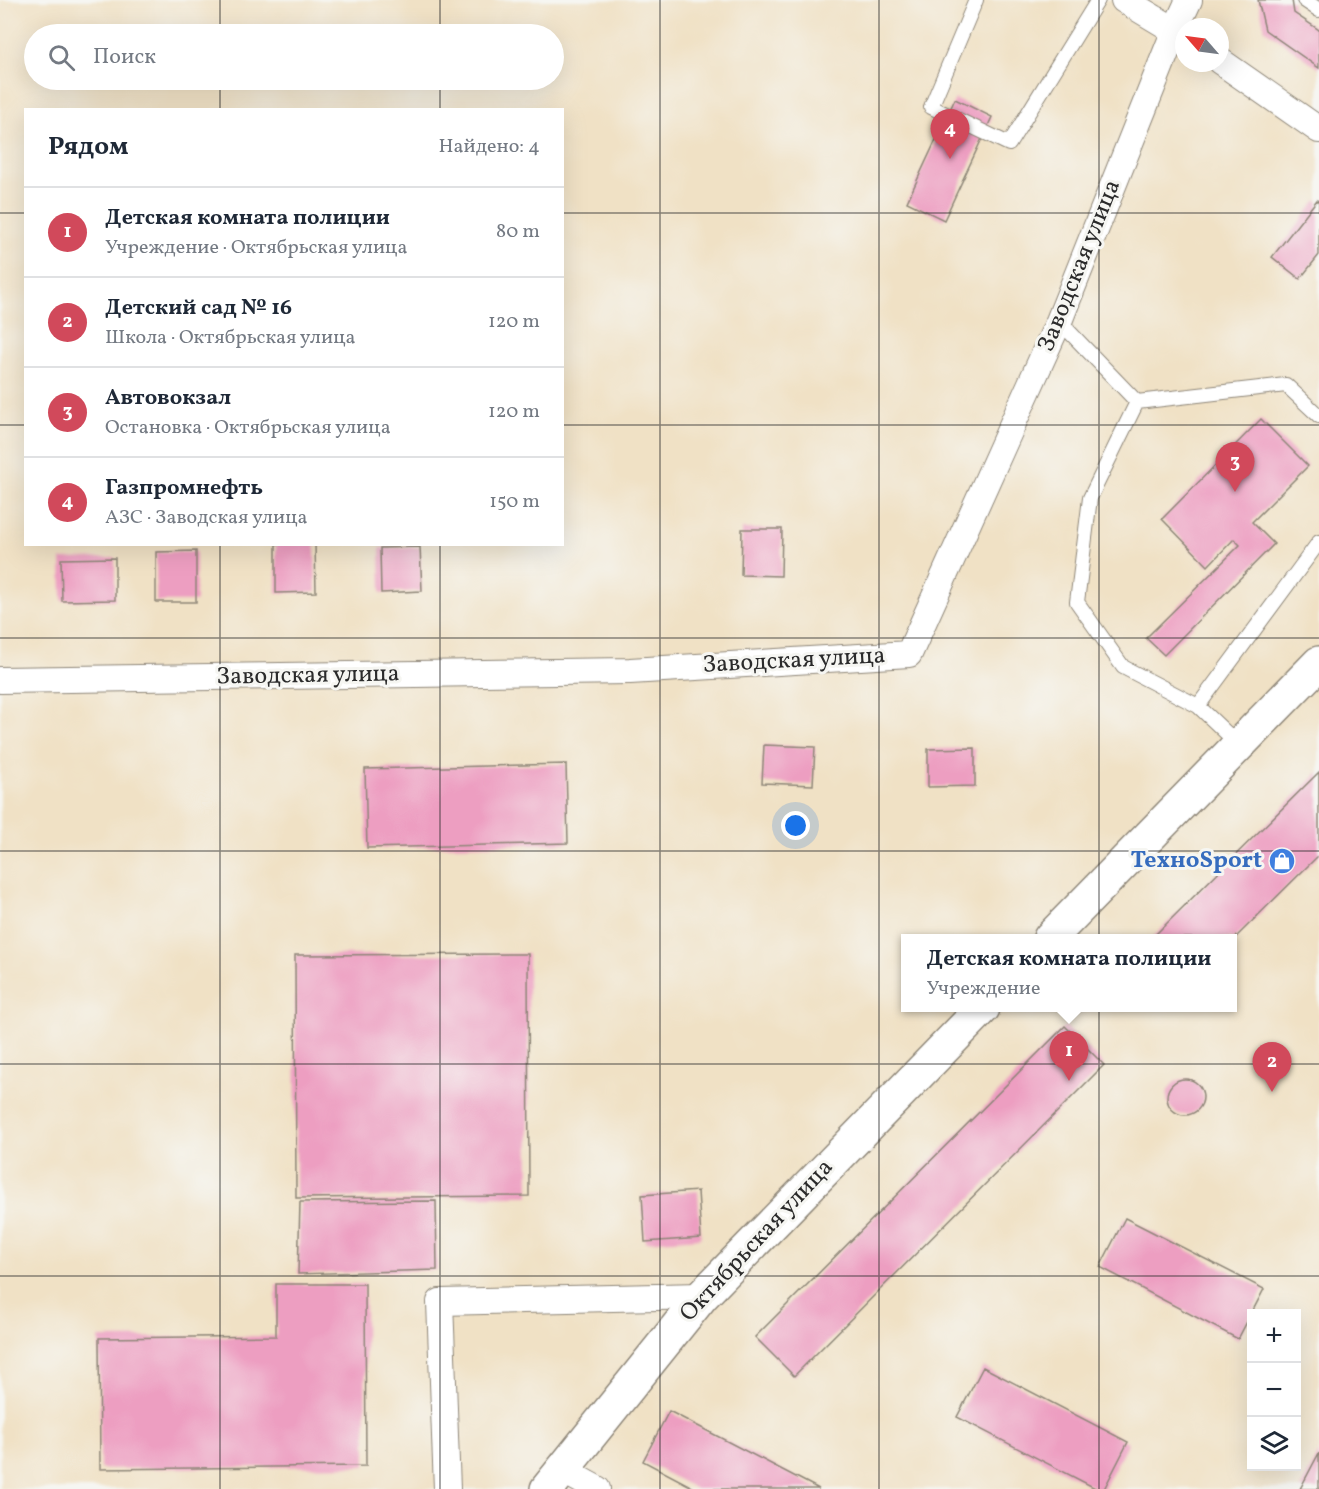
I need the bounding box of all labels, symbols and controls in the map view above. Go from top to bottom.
north arrow [1175,18,1229,72]
search box [24,24,564,90]
icon: search [45,41,78,74]
text: Поиск [93,42,156,73]
pin: 4 [930,110,970,159]
text: Рядом [48,129,128,165]
text: Найдено: 4 [439,133,540,161]
street label: Заводская улица [1030,175,1130,357]
text: Детская комната полиции [105,203,390,234]
text: 1 [63,218,72,246]
text: 80 m [496,218,540,246]
text: Учреждение · Октябрьская улица [105,234,407,262]
text: Детский сад № 16 [105,293,292,324]
text: 2 [62,308,73,336]
text: 120 m [488,308,540,336]
text: Школа · Октябрьская улица [105,324,356,352]
text: Автовокзал [105,383,231,414]
text: 3 [62,398,73,426]
text: 120 m [488,398,540,426]
text: Остановка · Октябрьская улица [105,414,391,442]
pin: 3 [1216,442,1254,492]
text: Газпромнефть [105,473,263,504]
text: 4 [61,488,74,516]
text: 150 m [489,488,540,516]
text: АЗС · Заводская улица [105,504,308,532]
street label: Заводская улица [702,639,886,683]
street label: Заводская улица [216,657,400,695]
your location [781,811,810,840]
place label: ТехноSport [1131,844,1262,878]
shop icon: ТехноSport [1267,846,1297,876]
popup [901,934,1237,1012]
text: Детская комната полиции [927,944,1211,975]
text: Учреждение [927,975,1041,1003]
pin: 1 [1050,1032,1088,1081]
pin: 2 [1252,1042,1292,1092]
street label: Октябрьская улица [672,1152,842,1330]
map controls [1247,1309,1301,1471]
button: + [1247,1309,1301,1363]
button: − [1247,1363,1301,1417]
button: layers [1247,1417,1301,1471]

